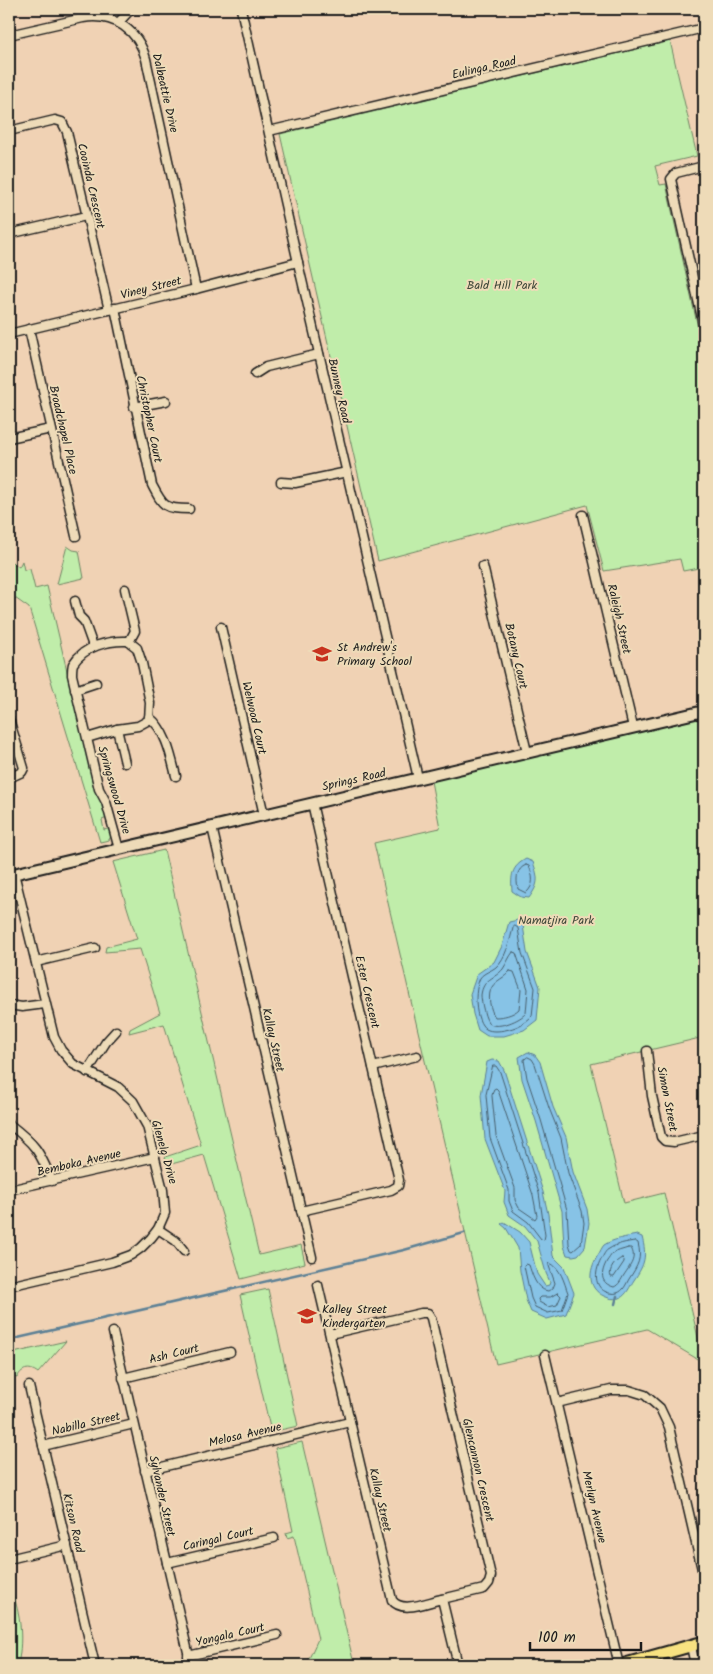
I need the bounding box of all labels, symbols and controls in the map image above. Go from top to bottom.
street label: Dalbeattie Drive [147,51,184,135]
street label: Eulinga Road [450,51,519,85]
street label: Cooinda Crescent [72,141,110,231]
street label: Viney Street [119,271,184,305]
park label: Bald Hill Park [467,276,538,295]
street label: Bunney Road [322,357,356,426]
street label: Christopher Court [130,373,168,465]
street label: Broadchapel Place [44,384,83,477]
street label: Raleigh Street [602,582,636,656]
street label: Botany Court [499,621,533,691]
place label: St Andrew's Primary School [337,638,412,671]
school or university icon: St Andrew's Primary School [311,643,333,665]
street label: Welwood Court [236,680,272,757]
street label: Springswood Drive [92,744,136,837]
street label: Springs Road [320,763,389,797]
park label: Namatjira Park [518,911,594,930]
street label: Ester Crescent [349,954,385,1031]
street label: Kallay Street [256,1006,290,1074]
street label: Simon Street [651,1065,683,1133]
street label: Glenelg Drive [146,1118,182,1187]
street label: Bemboka Avenue [35,1144,123,1182]
place label: Kalley Street Kindergarten [322,1300,387,1333]
school or university icon: Kalley Street Kindergarten [296,1305,318,1327]
street label: Ash Court [147,1339,201,1369]
street label: Nabilla Street [50,1407,122,1441]
street label: Glencannon Crescent [457,1416,499,1524]
street label: Melosa Avenue [207,1417,284,1453]
street label: Sylvander Street [143,1454,181,1539]
street label: Kallay Street [363,1466,397,1534]
street label: Merlyn Avenue [576,1469,612,1546]
street label: Kitson Road [57,1491,89,1556]
street label: Caringal Court [181,1522,256,1556]
street label: Yongala Court [194,1618,267,1652]
scale bar [530,1619,642,1651]
text: 100 m [538,1626,576,1650]

